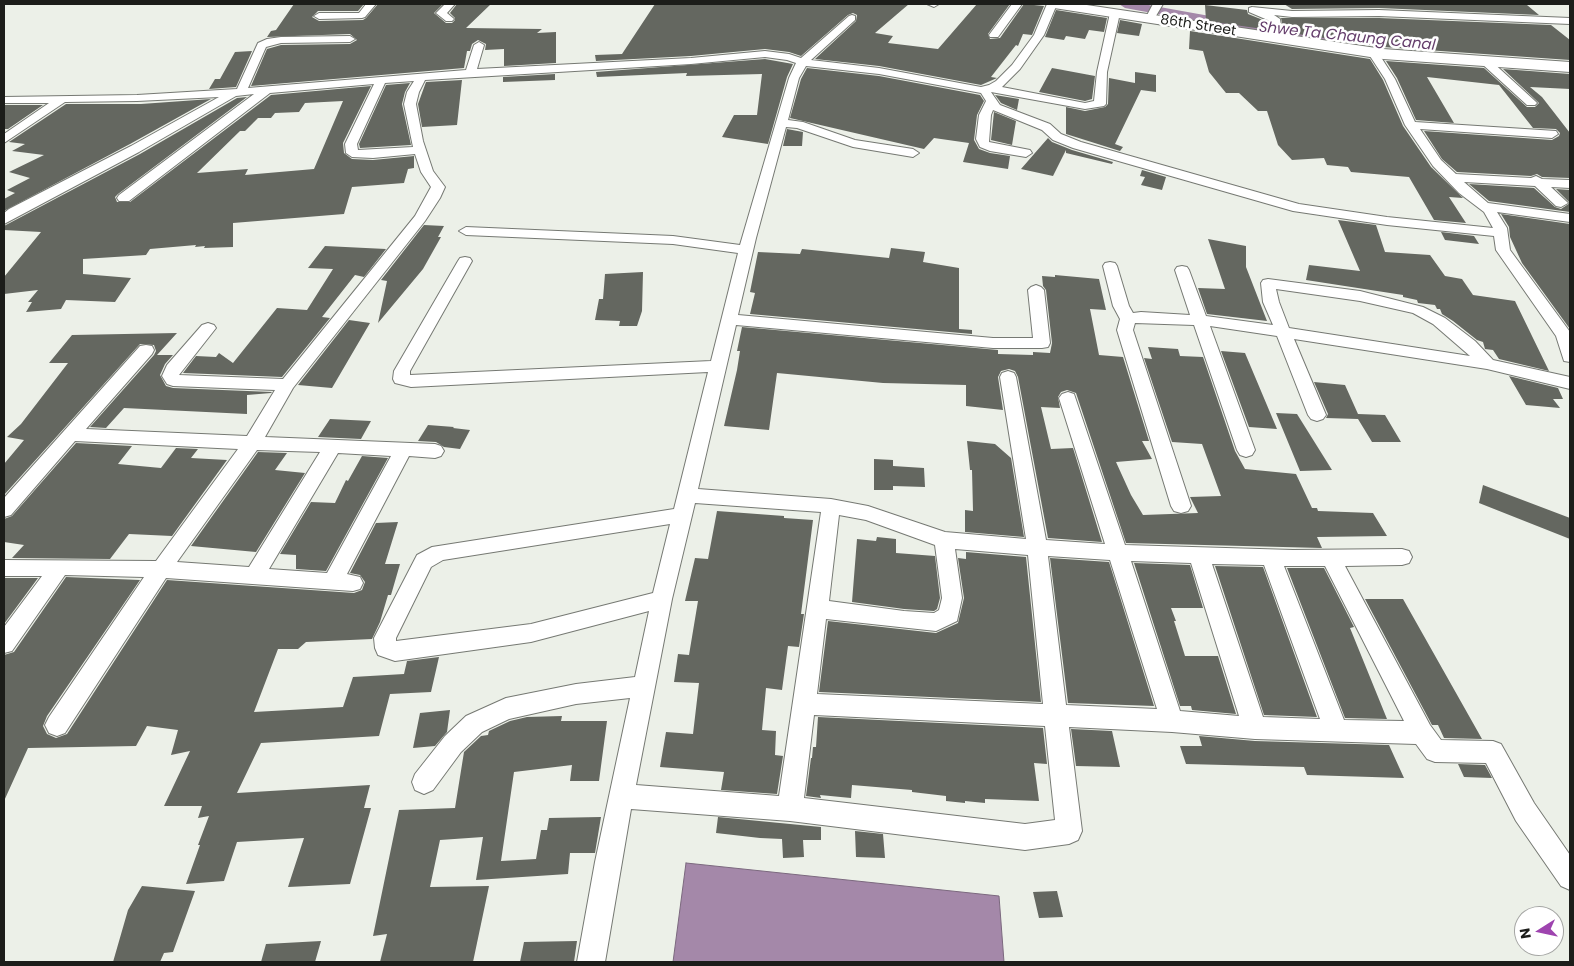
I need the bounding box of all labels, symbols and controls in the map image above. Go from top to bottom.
street label: 86th Street [1159,12,1237,40]
water label: Shwe Ta Chaung Canal [1258,19,1436,55]
north arrow [1514,906,1564,956]
text: N [1514,927,1536,940]

